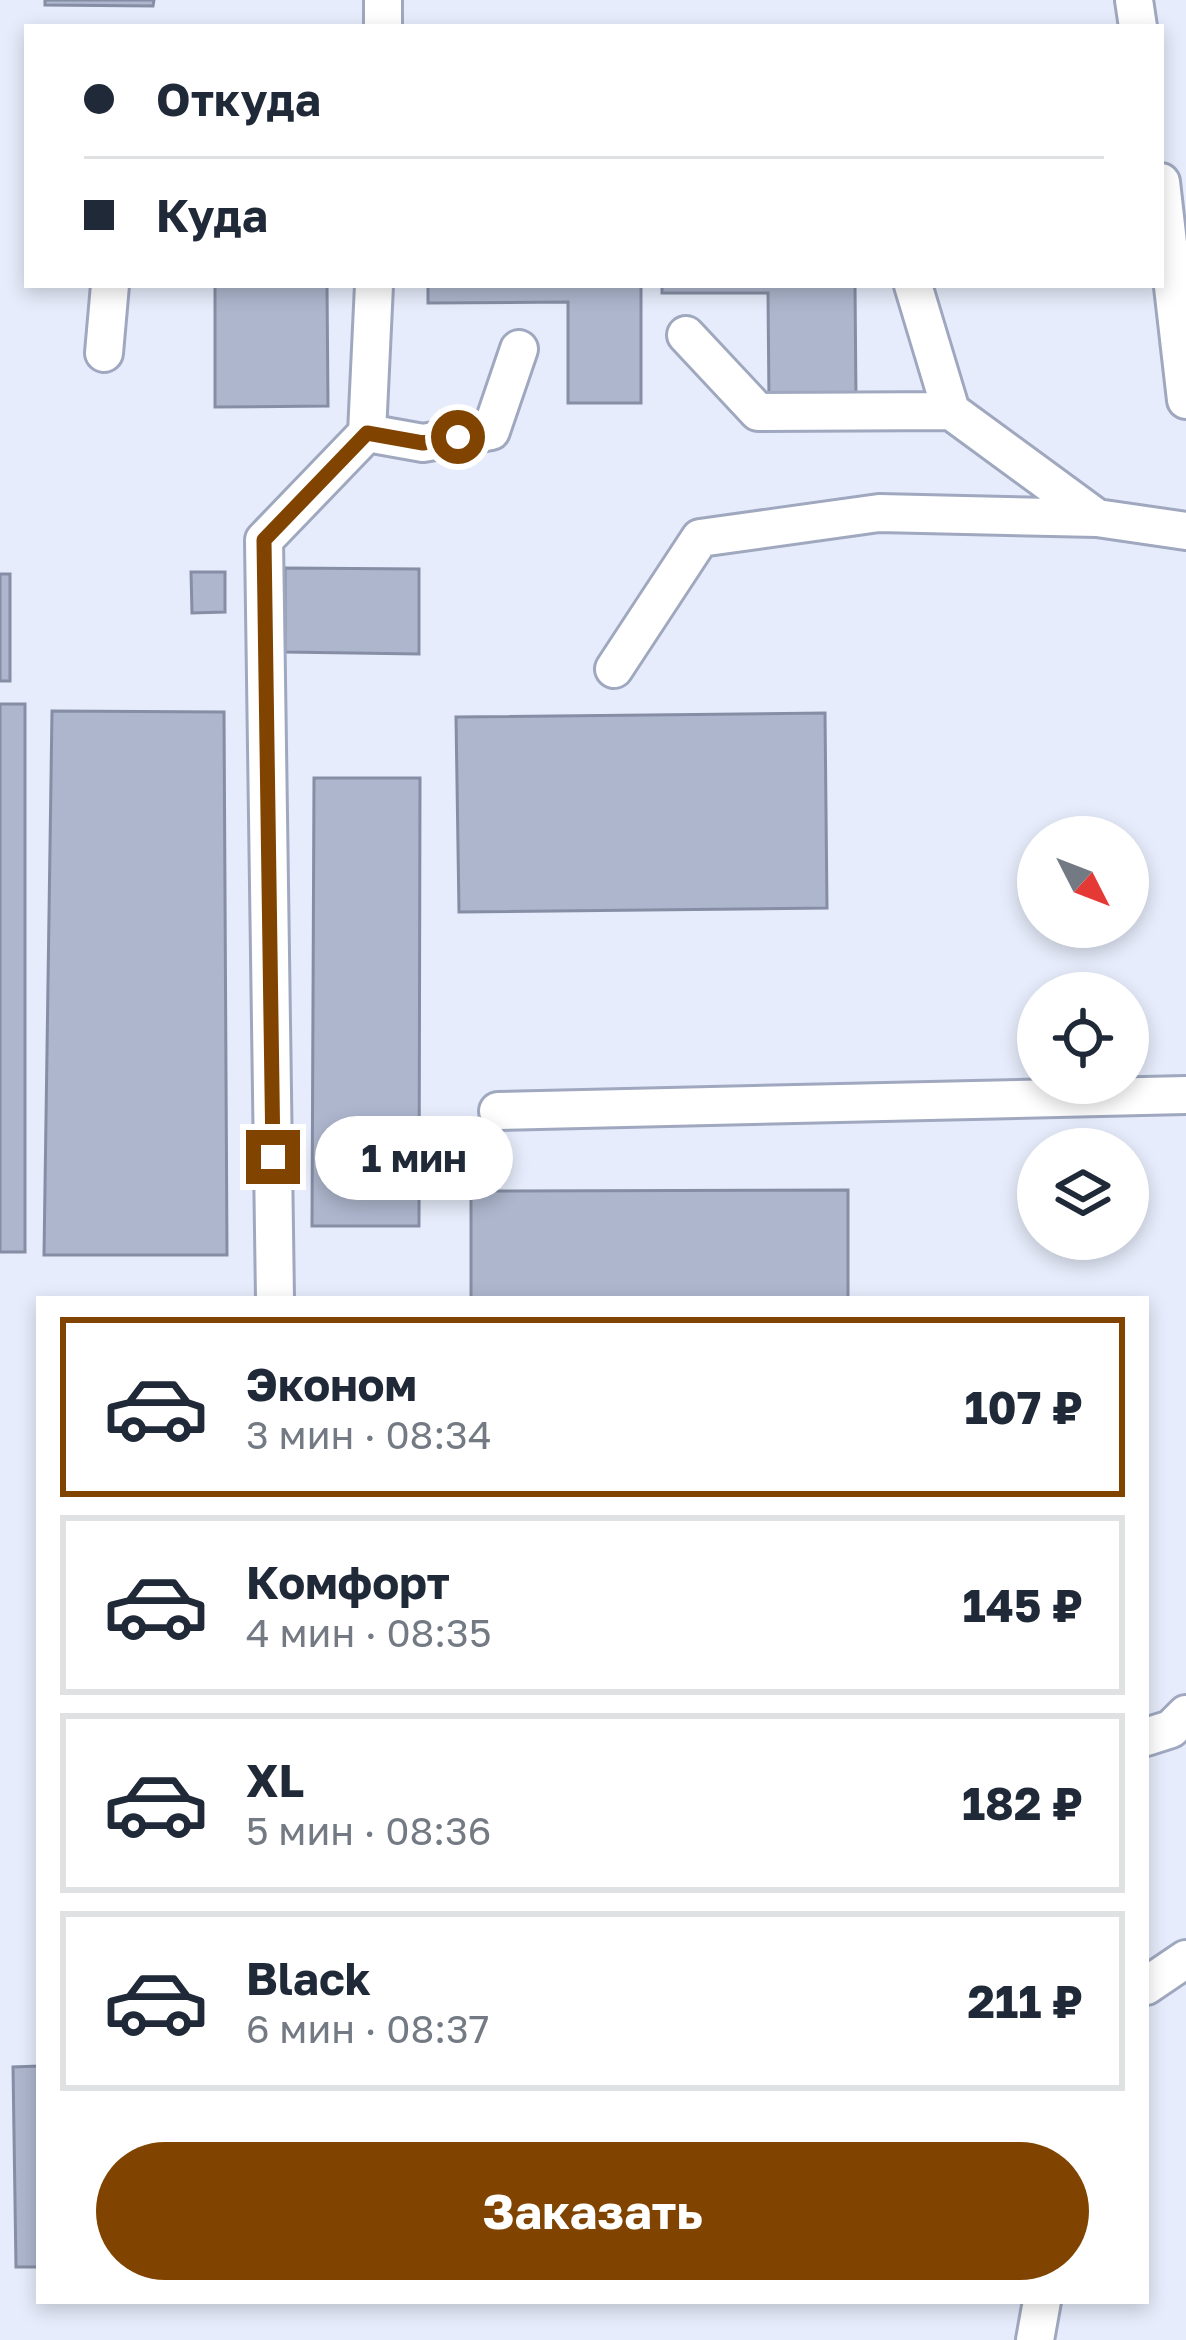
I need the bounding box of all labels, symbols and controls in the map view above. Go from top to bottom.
text: Откуда [156,72,321,126]
text: Куда [156,188,268,242]
route start [431,410,485,464]
north arrow [1017,816,1149,948]
map controls [1017,816,1149,1260]
button: locate [1017,972,1149,1104]
callout: 1 мин [315,1115,513,1199]
button: layers [1017,1128,1149,1260]
route end [246,1130,300,1184]
text: 1 мин [361,1134,467,1181]
icon: car [102,1353,210,1461]
text: Эконом [246,1357,417,1411]
text: 107 ₽ [964,1380,1083,1434]
text: 3 мин · 08:34 [246,1411,492,1458]
icon: car [102,1551,210,1659]
text: Комфорт [246,1555,450,1609]
text: 145 ₽ [963,1578,1083,1632]
text: 4 мин · 08:35 [246,1609,492,1656]
icon: car [102,1749,210,1857]
text: XL [246,1753,304,1807]
text: 182 ₽ [962,1776,1083,1830]
text: 5 мин · 08:36 [246,1807,491,1854]
icon: car [102,1947,210,2055]
text: Black [246,1951,371,2005]
text: 211 ₽ [968,1974,1083,2028]
text: 6 мин · 08:37 [246,2005,489,2052]
button: Заказать [96,2142,1089,2280]

